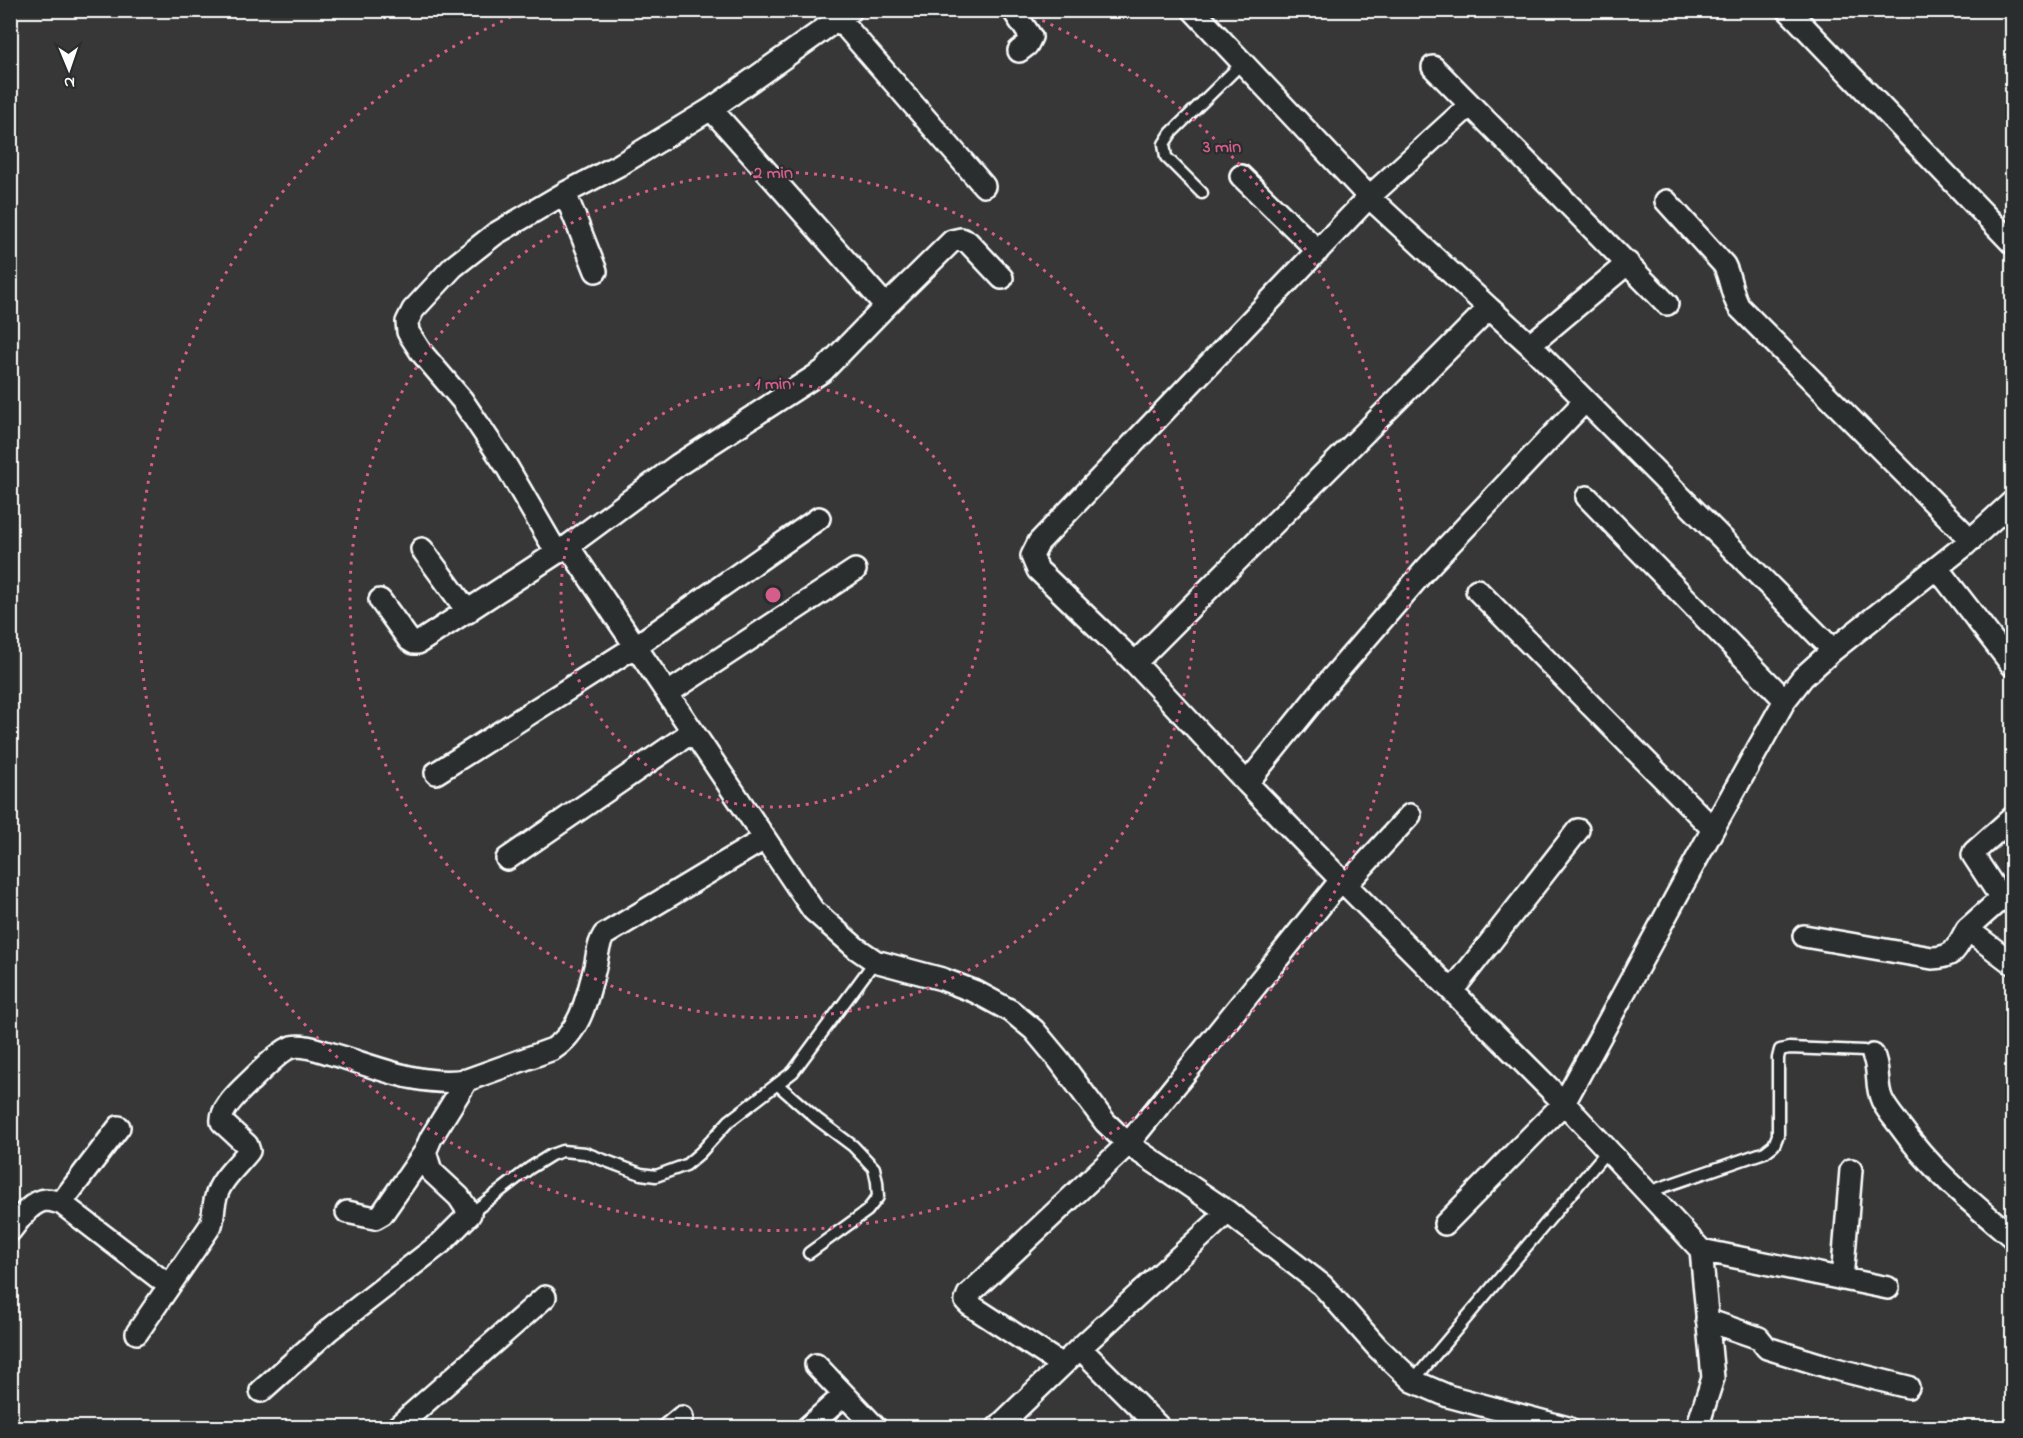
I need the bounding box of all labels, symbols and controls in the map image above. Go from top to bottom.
north arrow [39,39,99,99]
text: N [63,70,75,94]
text: 3 min [1202,135,1241,161]
text: 2 min [752,161,793,187]
text: 1 min [755,372,791,398]
centre of rings [763,585,783,605]

